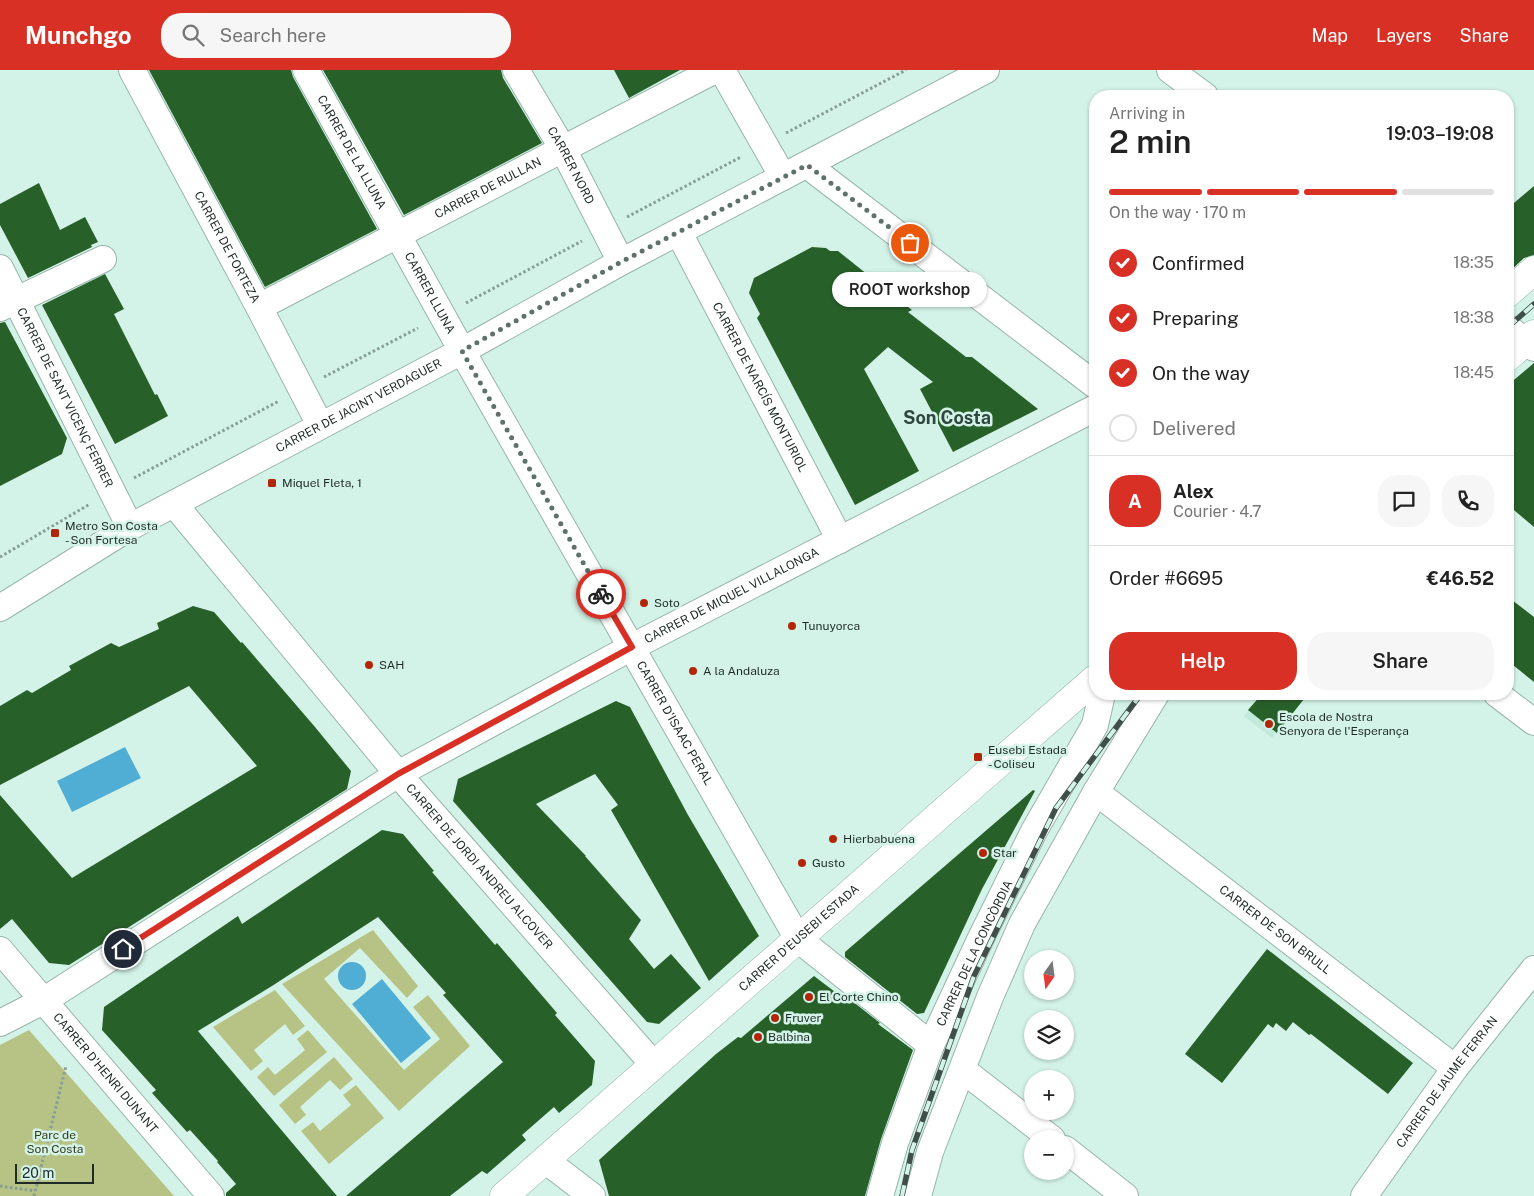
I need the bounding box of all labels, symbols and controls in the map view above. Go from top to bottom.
search box [161,13,511,58]
text: Munchgo [25,21,131,49]
icon: search [179,21,207,49]
text: Search here [219,24,326,46]
text: Map [1312,25,1348,46]
text: Layers [1376,25,1432,46]
text: Share [1460,25,1509,46]
street label: CARRER DE LA LLUNA [314,93,389,212]
text: Arriving in [1109,104,1185,123]
text: 19:03–19:08 [1386,122,1494,144]
text: 2 min [1109,123,1192,160]
street label: CARRER NORD [544,124,597,206]
street label: CARRER DE RULLAN [432,155,544,221]
street label: CARRER DE FORTEZA [191,189,263,306]
text: On the way · 170 m [1109,203,1246,222]
pin [889,222,931,264]
icon: bag [896,229,924,257]
icon: check [1109,249,1137,277]
street label: CARRER LLUNA [402,250,458,337]
text: Confirmed [1152,252,1245,274]
text: 18:35 [1453,253,1494,272]
callout: ROOT workshop [832,273,988,308]
text: ROOT workshop [849,280,970,299]
street label: CARRER DE NARCÍS MONTURIOL [710,300,810,474]
icon: check [1109,304,1137,332]
street label: CARRER DE SANT VICENÇ FERRER [14,305,116,490]
text: Preparing [1152,307,1239,329]
text: 18:38 [1453,308,1494,327]
street label: CARRER DE JACINT VERDAGUER [273,356,444,455]
icon: check [1109,359,1137,387]
text: On the way [1152,362,1250,384]
text: 18:45 [1453,363,1494,382]
district label: Son Costa [903,407,991,428]
text: Delivered [1152,417,1236,439]
button: chat [1378,475,1430,527]
button: phone [1442,475,1494,527]
place label: Miquel Fleta, 1 [282,476,362,490]
marker: Miquel Fleta, 1 [266,477,278,489]
text: Alex [1173,480,1214,502]
text: A [1128,490,1142,512]
text: Courier · 4.7 [1173,502,1262,521]
place label: Metro Son Costa - Son Fortesa [65,519,158,547]
marker: Metro Son Costa - Son Fortesa [49,527,61,539]
street label: CARRER DE MIQUEL VILLALONGA [642,545,822,646]
text: Order #6695 [1109,567,1223,589]
text: €46.52 [1427,567,1494,589]
courier [576,569,626,619]
icon: bike [587,580,615,608]
place label: Soto [654,596,680,610]
marker: Soto [638,597,650,609]
place label: Tunuyorca [802,619,860,633]
marker: Tunuyorca [786,620,798,632]
button: Help [1109,632,1297,690]
button: Share [1307,632,1494,690]
place label: SAH [379,658,405,672]
marker: SAH [363,659,375,671]
street label: CARRER D'ISAAC PERAL [634,659,716,788]
place label: A la Andaluza [703,664,780,678]
marker: A la Andaluza [687,665,699,677]
place label: Escola de Nostra Senyora de l'Esperança [1279,710,1409,738]
marker: Escola de Nostra Senyora de l'Esperança [1263,718,1275,730]
place label: Eusebi Estada - Coliseu [988,743,1067,771]
marker: Eusebi Estada - Coliseu [972,751,984,763]
street label: CARRER DE JORDI ANDREU ALCOVER [403,781,556,952]
place label: Hierbabuena [843,832,915,846]
marker: Hierbabuena [827,833,839,845]
place label: Star [993,846,1017,860]
marker: Star [977,847,989,859]
place label: Gusto [812,856,845,870]
marker: Gusto [796,857,808,869]
street label: CARRER DE LA CONCÒRDIA [934,877,1016,1029]
street label: CARRER D'EUSEBI ESTADA [736,881,862,994]
street label: CARRER DE SON BRULL [1217,882,1334,977]
pin [102,928,144,970]
icon: home [109,935,137,963]
north arrow [1024,950,1074,1000]
map controls [1024,950,1074,1180]
place label: El Corte Chino [819,990,899,1004]
marker: El Corte Chino [803,991,815,1003]
street label: CARRER D'HENRI DUNANT [50,1010,161,1136]
button: layers [1024,1010,1074,1060]
place label: Fruver [785,1011,822,1025]
marker: Fruver [769,1012,781,1024]
street label: CARRER DE JAUME FERRAN [1393,1013,1501,1151]
place label: Balbina [768,1030,810,1044]
marker: Balbina [752,1031,764,1043]
button: + [1024,1070,1074,1120]
park label: Parc de Son Costa [27,1128,83,1156]
button: − [1024,1130,1074,1180]
scale bar [15,1161,94,1184]
text: 20 m [22,1165,54,1181]

